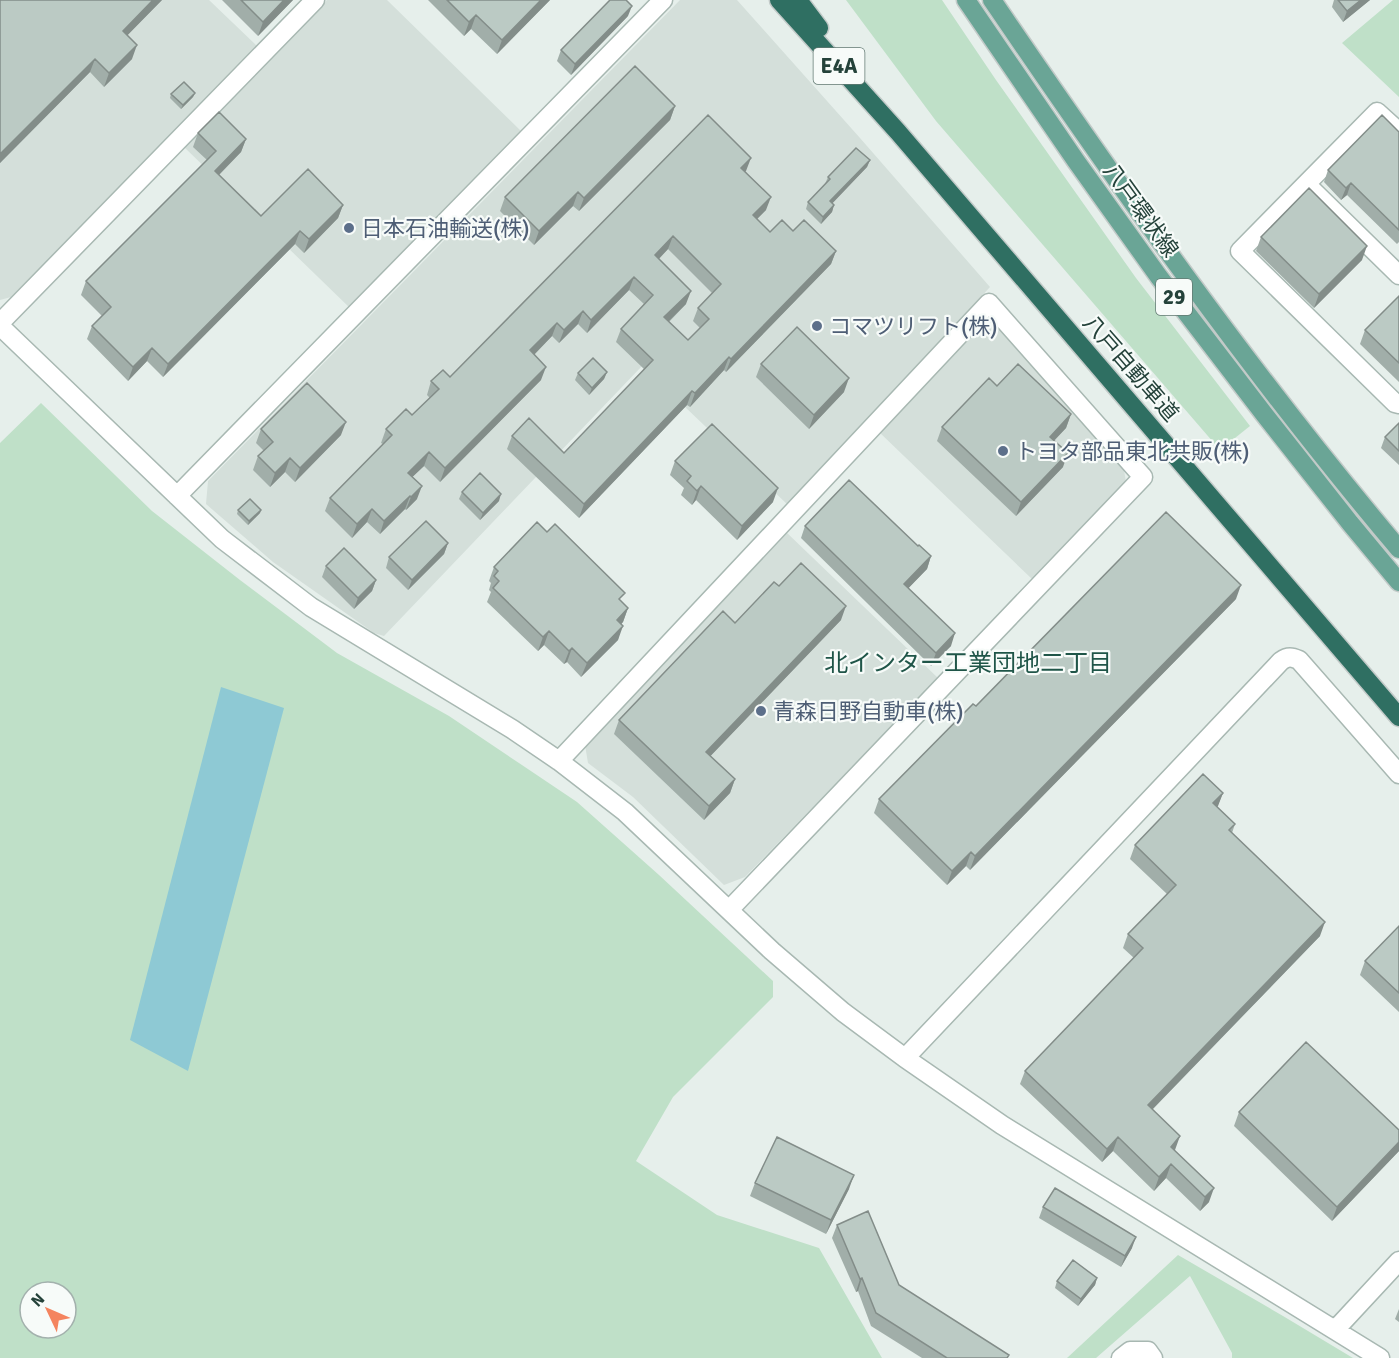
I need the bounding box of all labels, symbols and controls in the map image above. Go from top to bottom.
road number: E4A [814,48,864,84]
street label: 八戸環状線 [1098,158,1184,262]
place label: 日本石油輸送(株) [361,215,530,242]
marker: 日本石油輸送(株) [342,221,356,235]
road number: 29 [1156,279,1192,315]
street label: 八戸自動車道 [1078,309,1184,427]
place label: コマツリフト(株) [829,313,998,340]
marker: コマツリフト(株) [810,319,824,333]
place label: トヨタ部品東北共販(株) [1015,438,1250,465]
marker: トヨタ部品東北共販(株) [996,444,1010,458]
district label: 北インター工業団地二丁目 [824,648,1112,678]
place label: 青森日野自動車(株) [773,698,964,725]
marker: 青森日野自動車(株) [754,704,768,718]
north arrow [18,1280,78,1340]
text: N [27,1289,49,1311]

